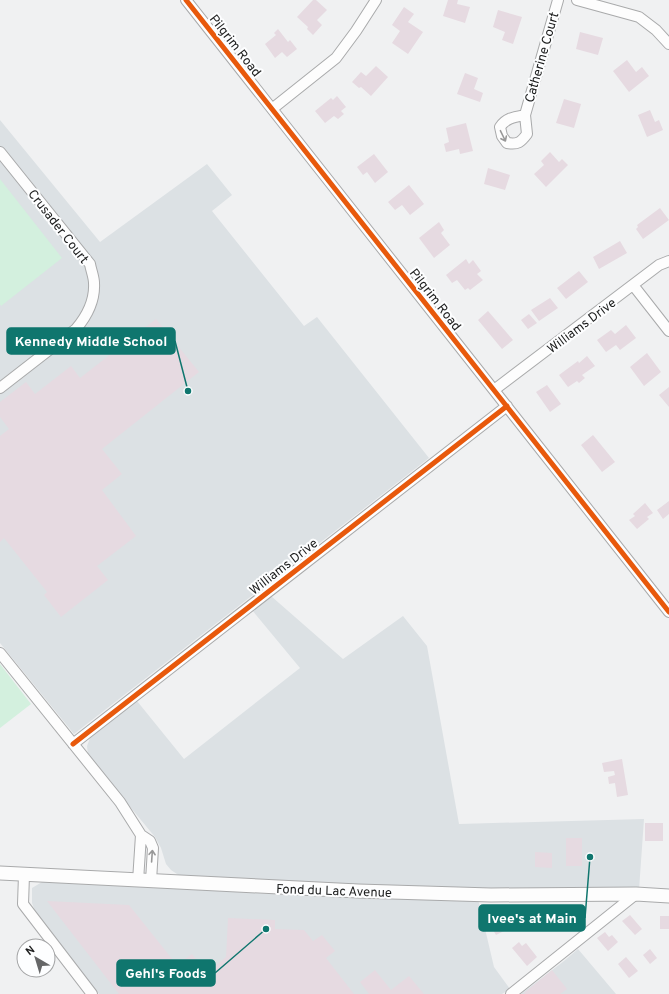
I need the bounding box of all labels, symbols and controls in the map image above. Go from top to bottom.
street label: Catherine Court [522,10,564,105]
street label: Pilgrim Road [205,12,264,81]
one-way arrow [500,130,507,142]
street label: Crusader Court [24,187,91,267]
street label: Pilgrim Road [405,266,464,335]
street label: Williams Drive [545,295,620,358]
callout: Kennedy Middle School [7,328,175,354]
text: Kennedy Middle School [15,334,167,351]
street label: Williams Drive [247,536,322,599]
one-way arrow [149,850,156,863]
street label: Fond du Lac Avenue [276,882,392,902]
callout: Ivee's at Main [479,905,585,931]
text: Ivee's at Main [487,911,577,928]
north arrow [16,938,56,978]
text: N [23,943,38,959]
callout: Gehl's Foods [117,960,215,986]
text: Gehl's Foods [125,966,207,983]

